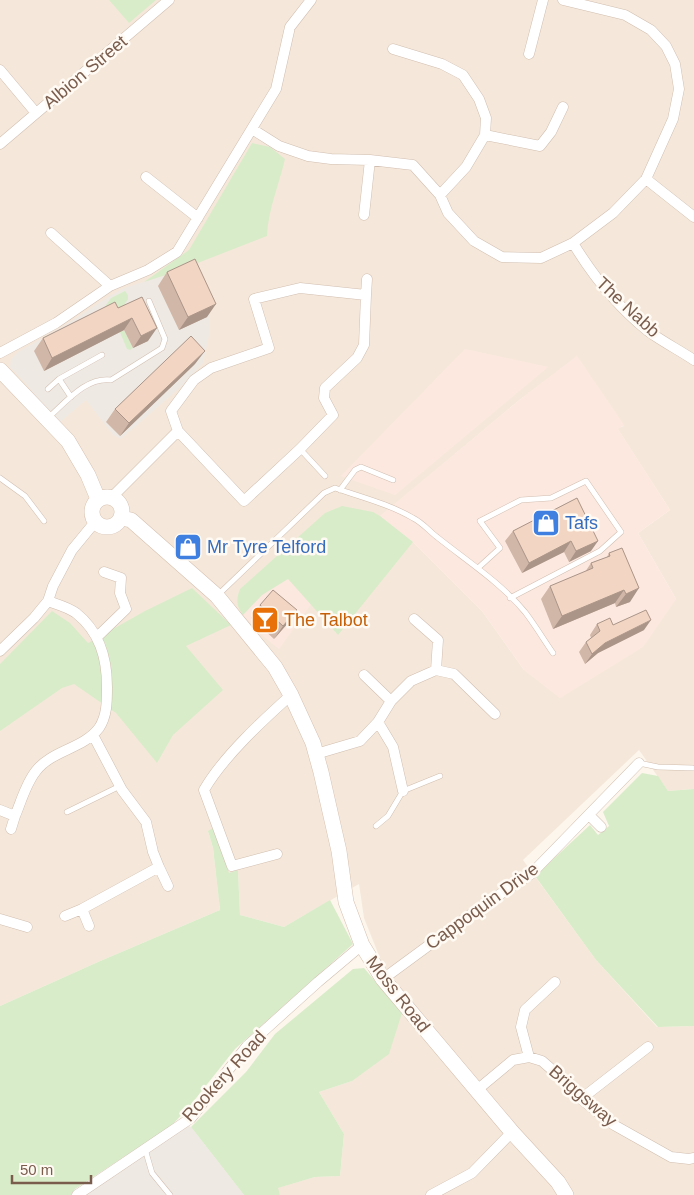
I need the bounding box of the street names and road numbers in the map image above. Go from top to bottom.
street label: Albion Street [39,31,131,113]
street label: The Nabb [592,273,664,341]
street label: Cappoquin Drive [422,859,542,953]
street label: Moss Road [362,952,434,1036]
street label: Rookery Road [178,1027,270,1125]
street label: Briggsway [545,1061,621,1131]

